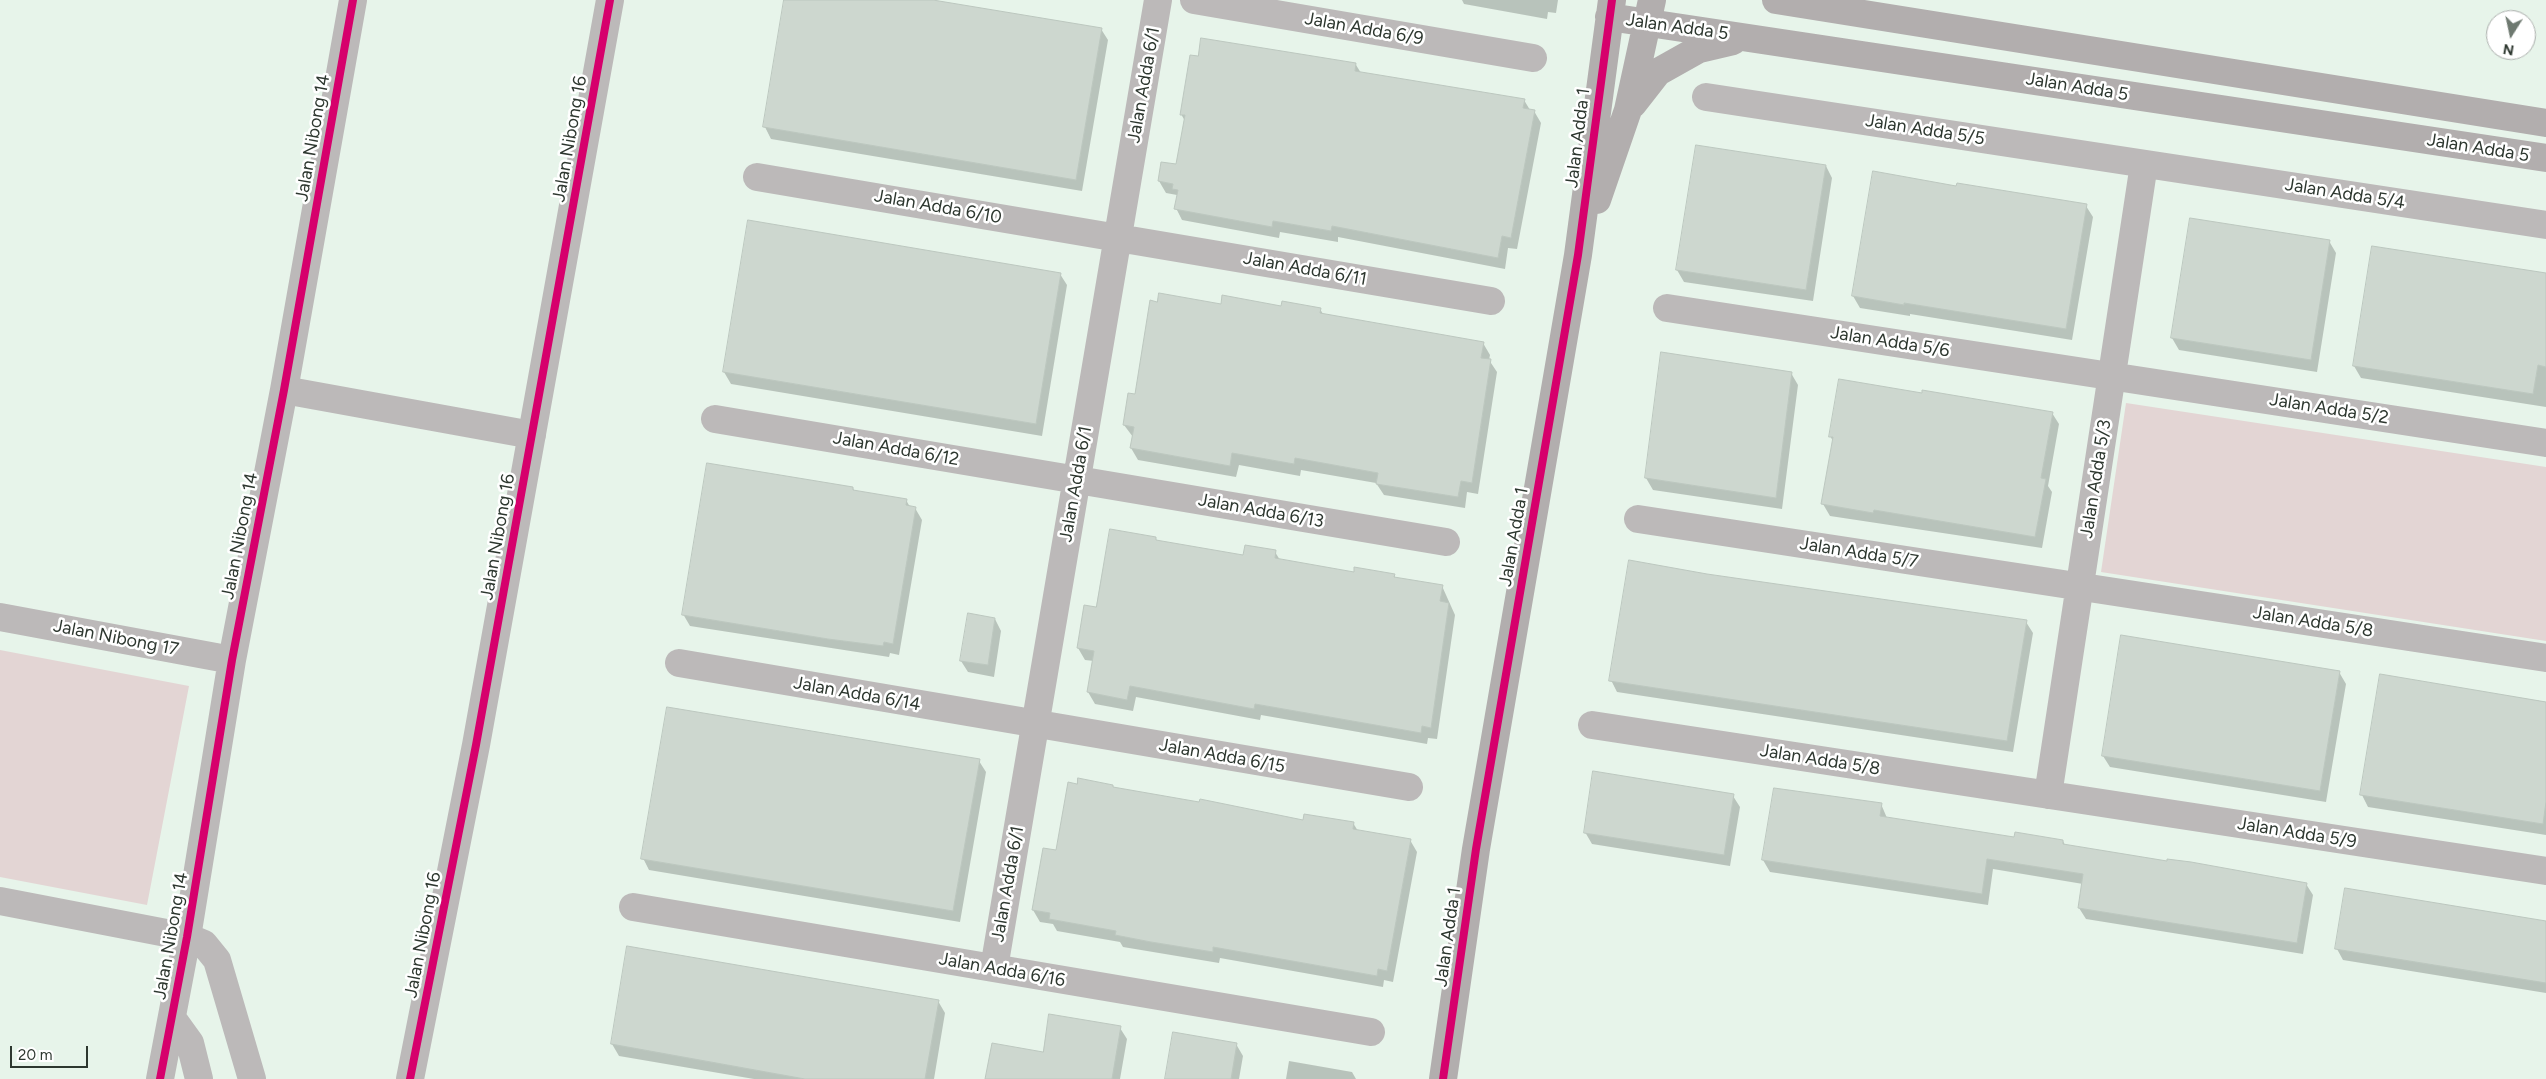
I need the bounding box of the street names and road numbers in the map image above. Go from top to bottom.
street label: Jalan Adda 6/9 [1303,8,1425,50]
street label: Jalan Adda 5 [1624,9,1730,45]
street label: Jalan Adda 6/1 [1123,25,1165,145]
street label: Jalan Adda 5 [2024,68,2130,106]
street label: Jalan Nibong 14 [291,73,335,203]
street label: Jalan Nibong 16 [548,74,592,204]
street label: Jalan Adda 1 [1561,87,1595,189]
street label: Jalan Adda 5/5 [1864,110,1986,150]
street label: Jalan Adda 5 [2425,129,2531,167]
street label: Jalan Adda 5/4 [2283,174,2407,214]
street label: Jalan Adda 6/10 [873,185,1003,229]
street label: Jalan Adda 6/11 [1242,248,1368,290]
street label: Jalan Adda 5/6 [1829,322,1951,362]
street label: Jalan Adda 5/2 [2268,389,2390,429]
street label: Jalan Adda 5/3 [2076,418,2116,540]
street label: Jalan Adda 6/1 [1055,424,1097,544]
street label: Jalan Adda 6/12 [831,427,961,471]
street label: Jalan Nibong 14 [217,471,263,601]
street label: Jalan Nibong 16 [476,472,520,602]
street label: Jalan Adda 1 [1495,486,1533,588]
street label: Jalan Adda 6/13 [1196,489,1326,533]
street label: Jalan Adda 5/7 [1798,533,1920,573]
street label: Jalan Adda 5/8 [2251,602,2375,642]
street label: Jalan Nibong 17 [51,615,181,661]
street label: Jalan Adda 6/14 [792,672,922,716]
street label: Jalan Adda 6/15 [1157,734,1287,778]
street label: Jalan Adda 5/8 [1758,740,1882,780]
street label: Jalan Adda 5/9 [2236,813,2358,853]
street label: Jalan Adda 6/1 [987,824,1029,944]
street label: Jalan Nibong 16 [400,870,446,1000]
street label: Jalan Nibong 14 [149,871,193,1001]
street label: Jalan Adda 1 [1430,886,1466,988]
street label: Jalan Adda 6/16 [937,948,1067,992]

